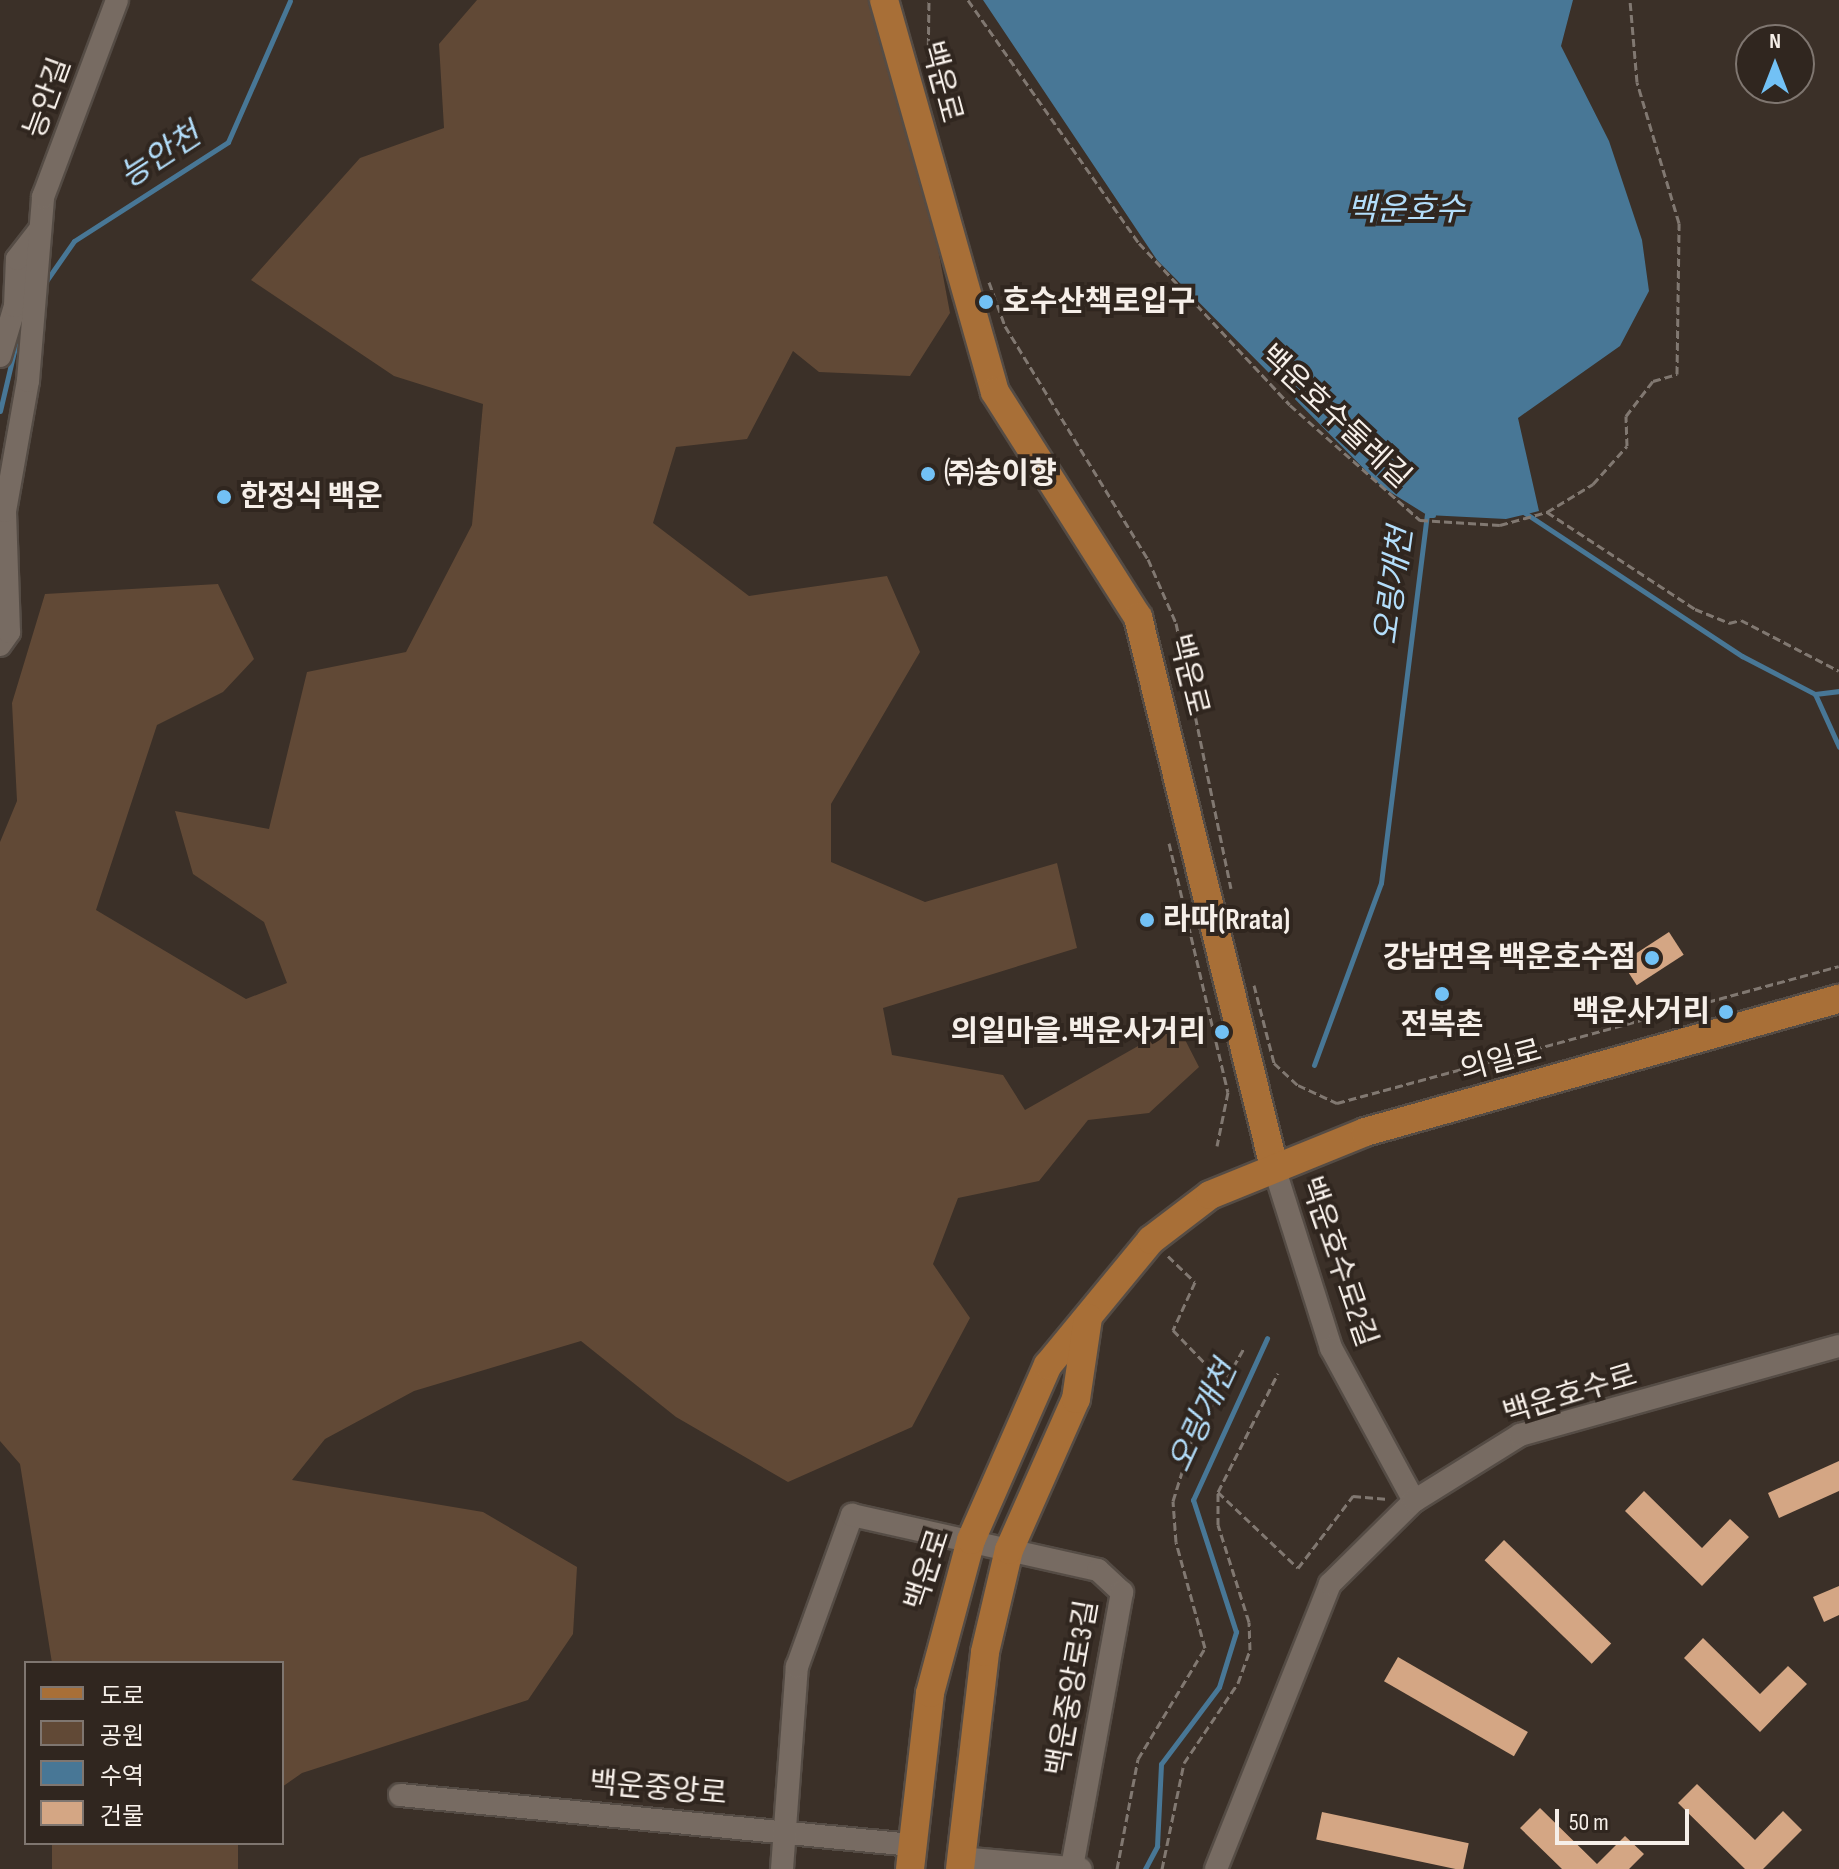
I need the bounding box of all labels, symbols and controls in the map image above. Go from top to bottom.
north arrow [1735,24,1815,104]
text: N [1769,28,1781,55]
street label: 백운로 [913,37,969,127]
street label: 능안길 [17,53,79,143]
water label: 능안천 [114,117,208,197]
water label: 백운호수 [1347,192,1465,230]
place label: 호수산책로입구 [1002,284,1195,320]
marker: 호수산책로입구 [977,293,995,311]
street label: 백운호수둘레길 [1252,338,1418,496]
place label: ㈜송이향 [944,456,1057,492]
marker: ㈜송이향 [919,465,937,483]
place label: 한정식 백운 [240,479,383,515]
marker: 한정식 백운 [215,488,233,506]
water label: 오링개천 [1368,525,1422,647]
street label: 백운로 [1161,630,1215,720]
place label: 라따(Rrata) [1163,902,1290,938]
marker: 라따(Rrata) [1138,911,1156,929]
place label: 강남면옥 백운호수점 [1383,940,1636,976]
marker: 강남면옥 백운호수점 [1643,949,1661,967]
marker: 전복촌 [1433,985,1451,1003]
place label: 백운사거리 [1572,994,1710,1030]
marker: 백운사거리 [1717,1003,1735,1021]
place label: 전복촌 [1401,1007,1483,1043]
place label: 의일마을.백운사거리 [951,1014,1206,1050]
marker: 의일마을.백운사거리 [1213,1023,1231,1041]
street label: 의일로 [1456,1033,1546,1089]
street label: 백운호수로2길 [1292,1172,1384,1352]
water label: 오링개천 [1162,1356,1246,1478]
street label: 백운호수로 [1499,1358,1641,1432]
street label: 백운로 [898,1525,958,1615]
street label: 백운중앙로3길 [1040,1597,1106,1779]
legend [24,1661,284,1845]
text: 도로 [100,1682,144,1711]
text: 공원 [100,1722,144,1751]
text: 수역 [100,1762,144,1791]
street label: 백운중앙로 [588,1765,728,1813]
scale bar [1559,1793,1693,1843]
text: 건물 [100,1802,144,1831]
text: 50 m [1569,1808,1609,1837]

